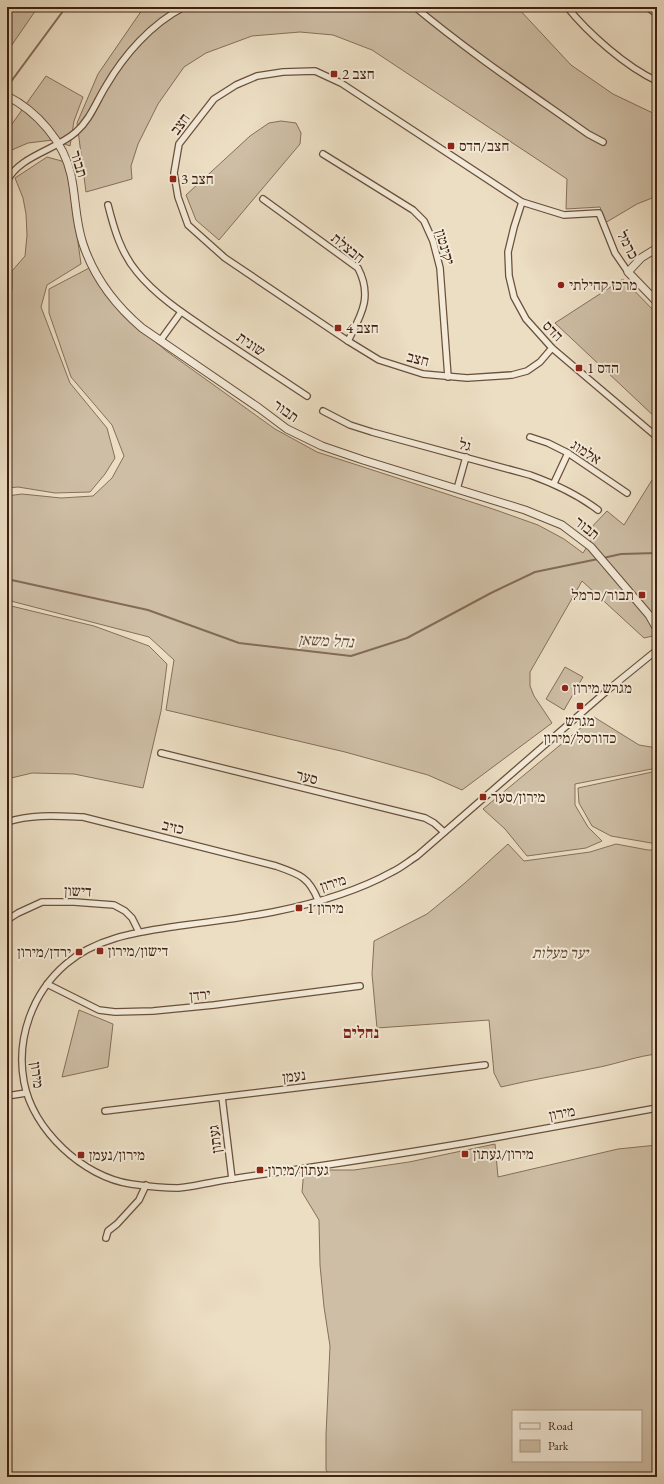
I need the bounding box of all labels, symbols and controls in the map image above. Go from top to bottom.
place label: חצב 2 [342,64,375,83]
marker: חצב 2 [329,69,339,79]
street label: חצב [165,109,194,138]
place label: חצב/הדס [459,136,509,155]
marker: חצב/הדס [446,141,456,151]
street label: תבור [66,148,93,180]
place label: חצב 3 [181,169,214,188]
marker: חצב 3 [168,174,178,184]
street label: יקינטון [431,227,460,267]
street label: כרמל [613,227,644,262]
street label: חבצלת [327,228,369,267]
place label: מרכז קהילתי [569,275,637,294]
marker: מרכז קהילתי [556,280,566,290]
street label: הדס [539,316,568,345]
place label: חצב 4 [346,318,379,337]
marker: חצב 4 [333,323,343,333]
street label: שונית [233,327,269,360]
street label: חצב [405,347,431,370]
place label: הדס 1 [587,358,619,377]
marker: הדס 1 [574,363,584,373]
street label: תבור [270,395,303,426]
street label: גל [457,434,474,455]
street label: אלמוג [568,435,605,468]
street label: תבור [571,512,604,543]
place label: תבור/כרמל [571,585,634,604]
marker: תבור/כרמל [637,590,647,600]
water label: נחל משאן [298,629,356,653]
place label: מגרש מירון [573,678,632,697]
marker: מגרש מירון [560,683,570,693]
marker: מגרש כדורסל/מירון [575,701,585,711]
place label: מגרש כדורסל/מירון [544,711,616,747]
street label: סער [294,765,320,788]
place label: מירון/סער [491,787,545,806]
marker: מירון/סער [478,792,488,802]
street label: כזיב [160,815,186,838]
street label: מירון [317,869,348,896]
street label: דישון [64,881,92,900]
place label: מירון 1 [307,898,344,917]
marker: מירון 1 [294,903,304,913]
place label: דישון/מירון [108,941,168,960]
place label: ירדן/מירון [17,942,71,961]
park label: יער מעלות [532,943,590,962]
marker: דישון/מירון [95,946,105,956]
marker: ירדן/מירון [74,947,84,957]
street label: ירדן [188,984,211,1005]
district label: נחלים [343,1022,379,1043]
street label: מירון [26,1061,49,1089]
street label: נעמן [281,1065,307,1086]
street label: מירון [547,1101,577,1124]
street label: געתון [203,1124,226,1154]
place label: מירון/געתון [473,1144,534,1163]
place label: מירון/נעמן [89,1145,145,1164]
marker: מירון/געתון [460,1149,470,1159]
marker: מירון/נעמן [76,1150,86,1160]
place label: געתון/מירון [268,1160,329,1179]
marker: געתון/מירון [255,1165,265,1175]
legend [512,1410,642,1462]
text: Road [548,1418,574,1434]
text: Park [548,1438,569,1454]

